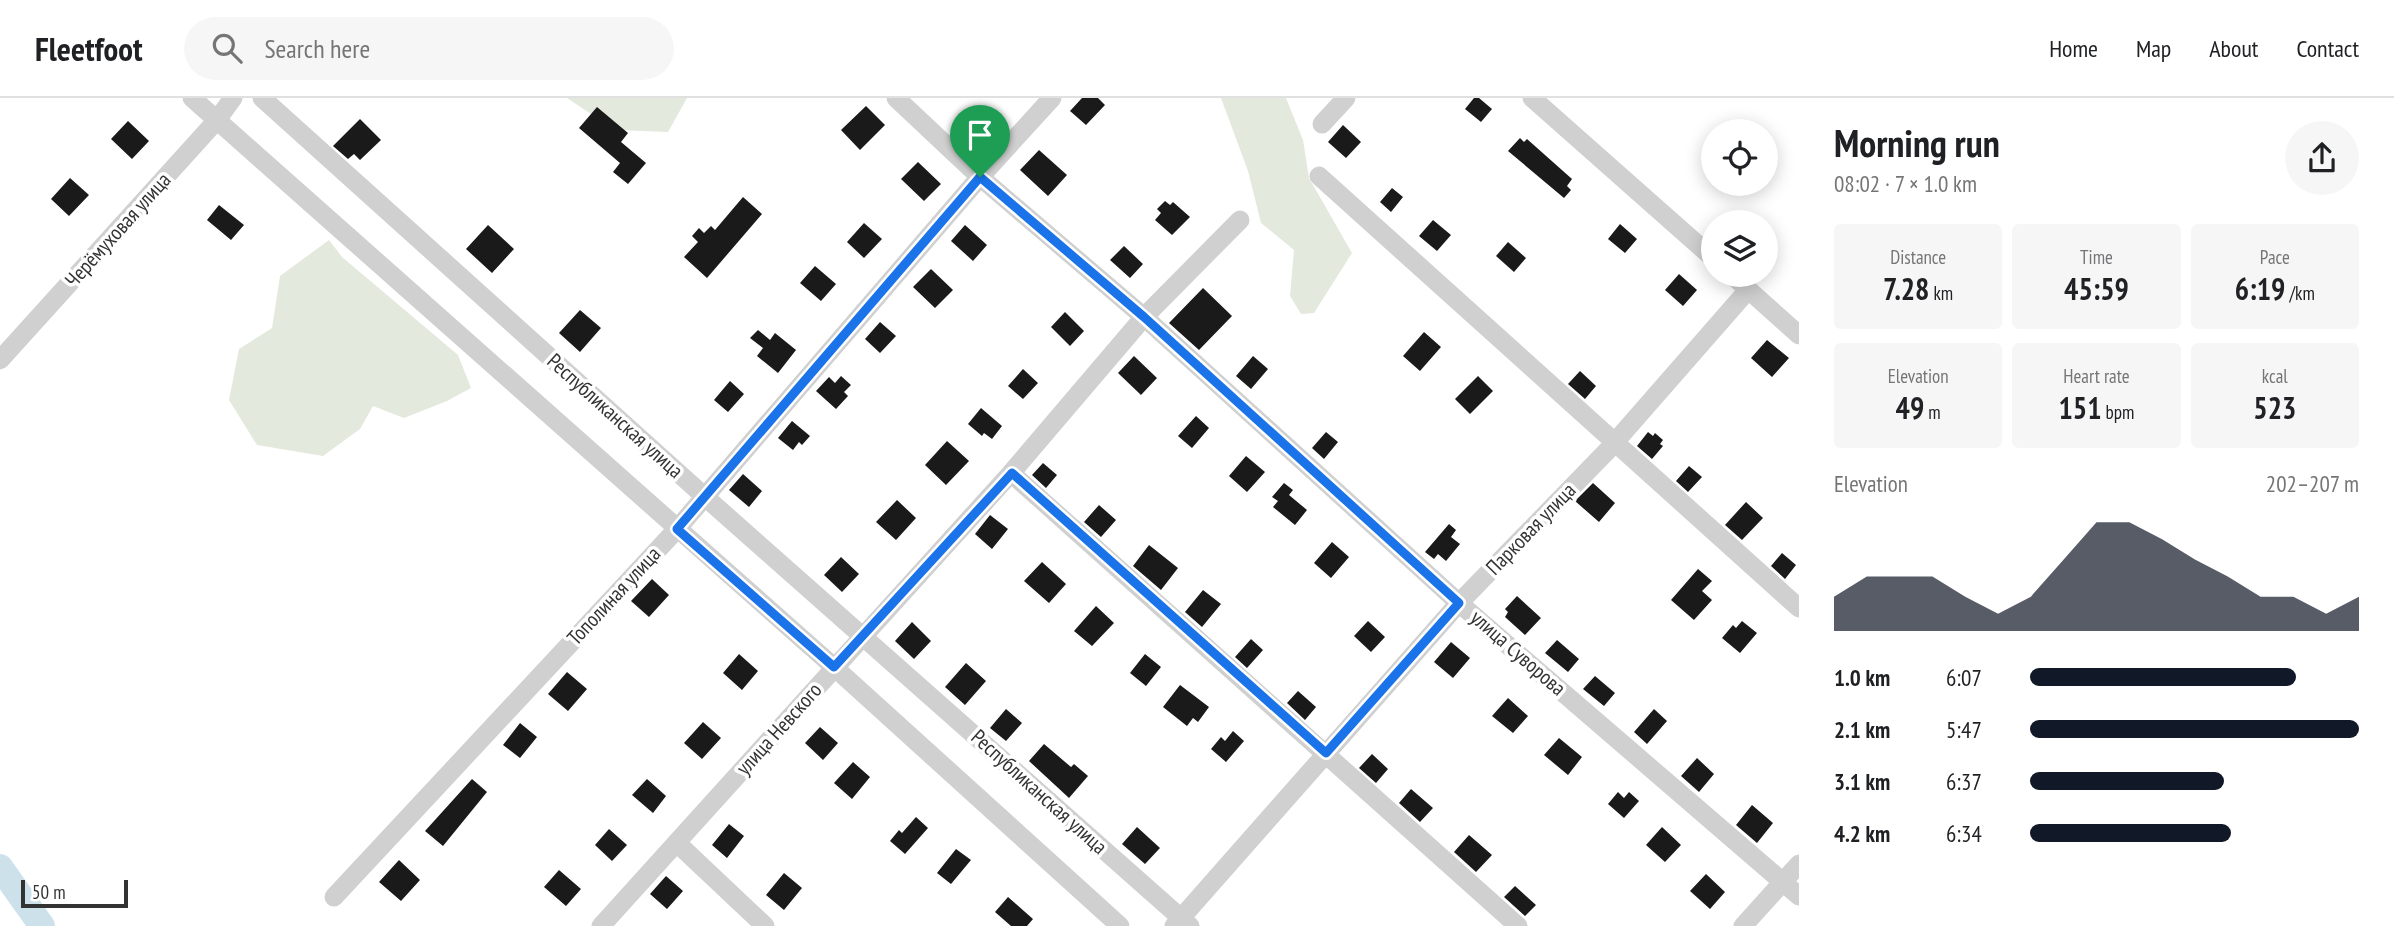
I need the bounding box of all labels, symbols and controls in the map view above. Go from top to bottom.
search box [184,17,674,80]
text: Fleetfoot [35,27,142,70]
icon: search [208,29,246,67]
text: Search here [264,32,370,65]
text: Home [2049,33,2098,64]
text: Map [2136,33,2171,64]
text: About [2209,33,2258,64]
text: Contact [2296,33,2359,64]
pin [950,105,1010,177]
icon: arrive [961,116,999,154]
text: Morning run [1834,118,2000,167]
map controls [1701,119,1778,287]
button: locate [1701,119,1778,196]
button: share [2285,121,2359,195]
street label: Черёмуховая улица [59,167,176,293]
text: 08:02 · 7 × 1.0 km [1834,169,1977,198]
button: layers [1701,210,1778,287]
text: Distance [1890,245,1946,269]
text: Time [2080,245,2113,269]
text: Pace [2260,245,2290,269]
text: 7.28 [1883,269,1929,308]
text: 45:59 [2064,269,2129,308]
text: 6:19 [2235,269,2285,308]
text: km [1929,281,1953,305]
text: /km [2285,281,2315,305]
street label: Республиканская улица [542,347,689,484]
text: Elevation [1888,364,1949,388]
text: Heart rate [2063,364,2130,388]
text: kcal [2262,364,2288,388]
text: 49 [1896,388,1924,427]
text: 151 [2059,388,2102,427]
text: 523 [2253,388,2296,427]
text: m [1924,400,1941,424]
text: bpm [2102,400,2134,424]
text: Elevation [1834,469,1908,498]
text: 202–207 m [2266,469,2359,498]
street label: Парковая улица [1480,477,1581,580]
street label: Тополиная улица [561,541,666,651]
street label: улица Суворова [1465,604,1572,701]
text: 1.0 km [1834,663,1890,692]
text: 6:07 [1946,663,1982,692]
street label: улица Невского [730,677,827,781]
text: 2.1 km [1834,715,1890,744]
text: 5:47 [1946,715,1982,744]
street label: Республиканская улица [966,723,1113,860]
text: 3.1 km [1834,767,1890,796]
text: 6:37 [1946,767,1982,796]
text: 4.2 km [1834,819,1890,848]
text: 6:34 [1946,819,1982,848]
scale bar [21,877,128,909]
text: 50 m [32,880,66,904]

